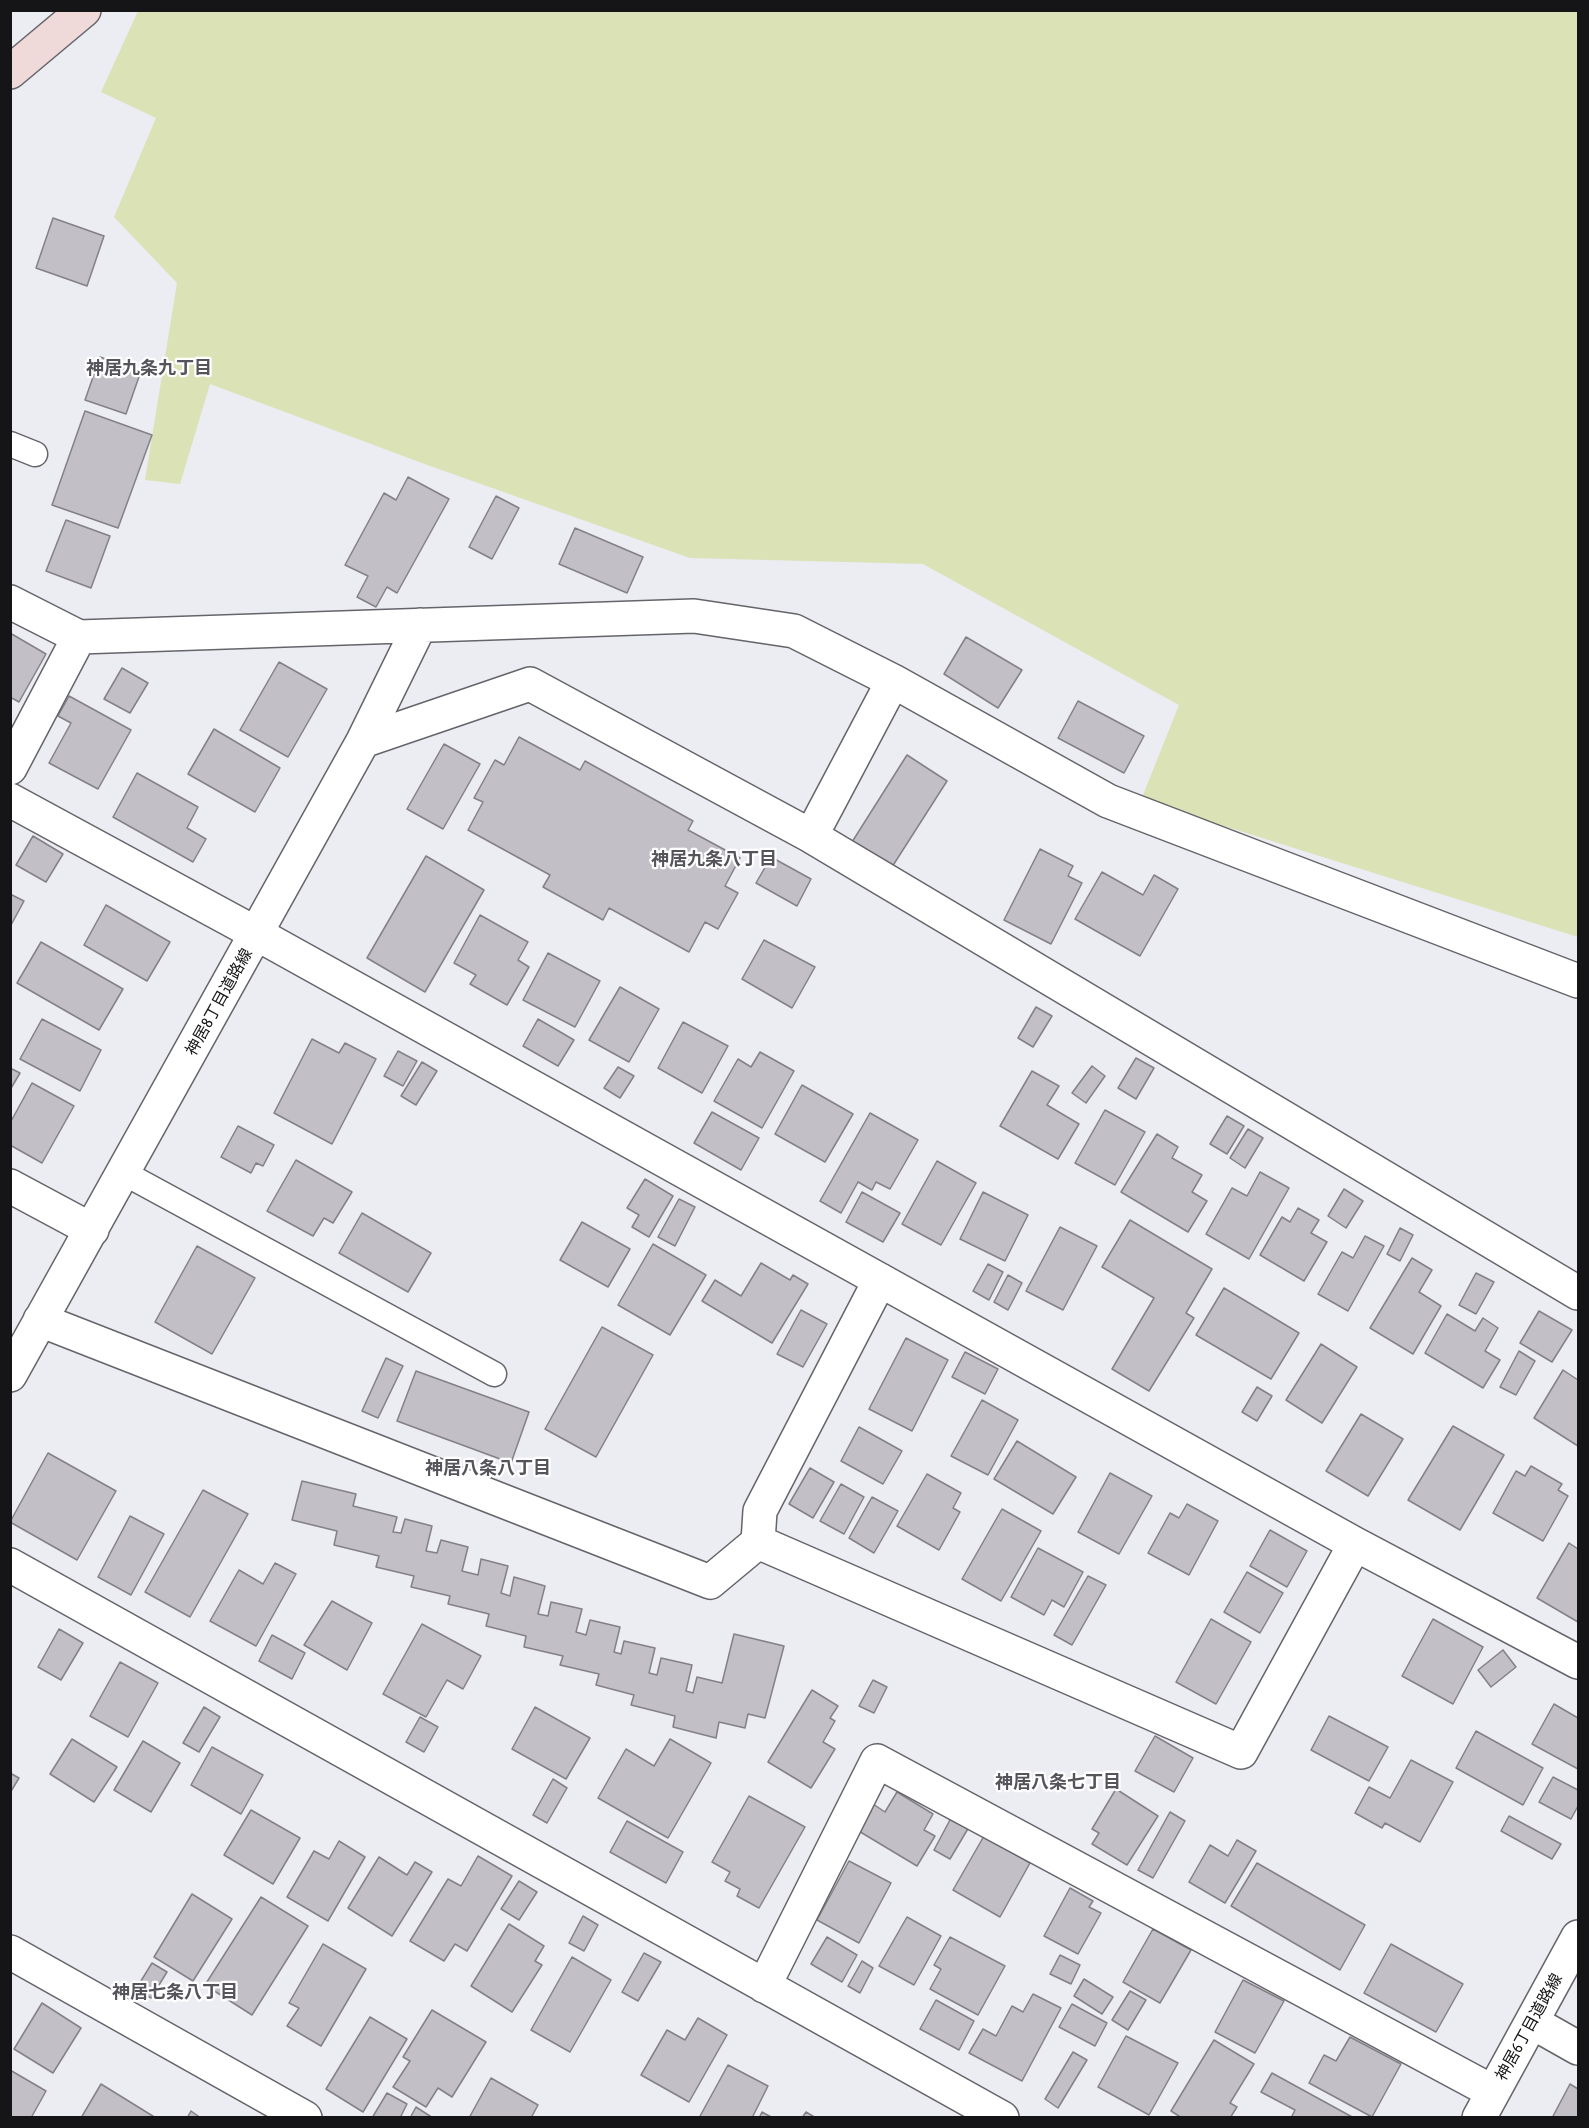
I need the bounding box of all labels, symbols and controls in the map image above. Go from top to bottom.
district label: 神居九条九丁目 [86,357,212,379]
district label: 神居九条八丁目 [651,848,777,870]
street label: 神居8丁目道路線 [182,945,256,1059]
district label: 神居八条八丁目 [425,1457,551,1479]
district label: 神居八条七丁目 [995,1771,1121,1793]
street label: 神居6丁目道路線 [1492,1970,1566,2084]
district label: 神居七条八丁目 [112,1981,238,2003]

